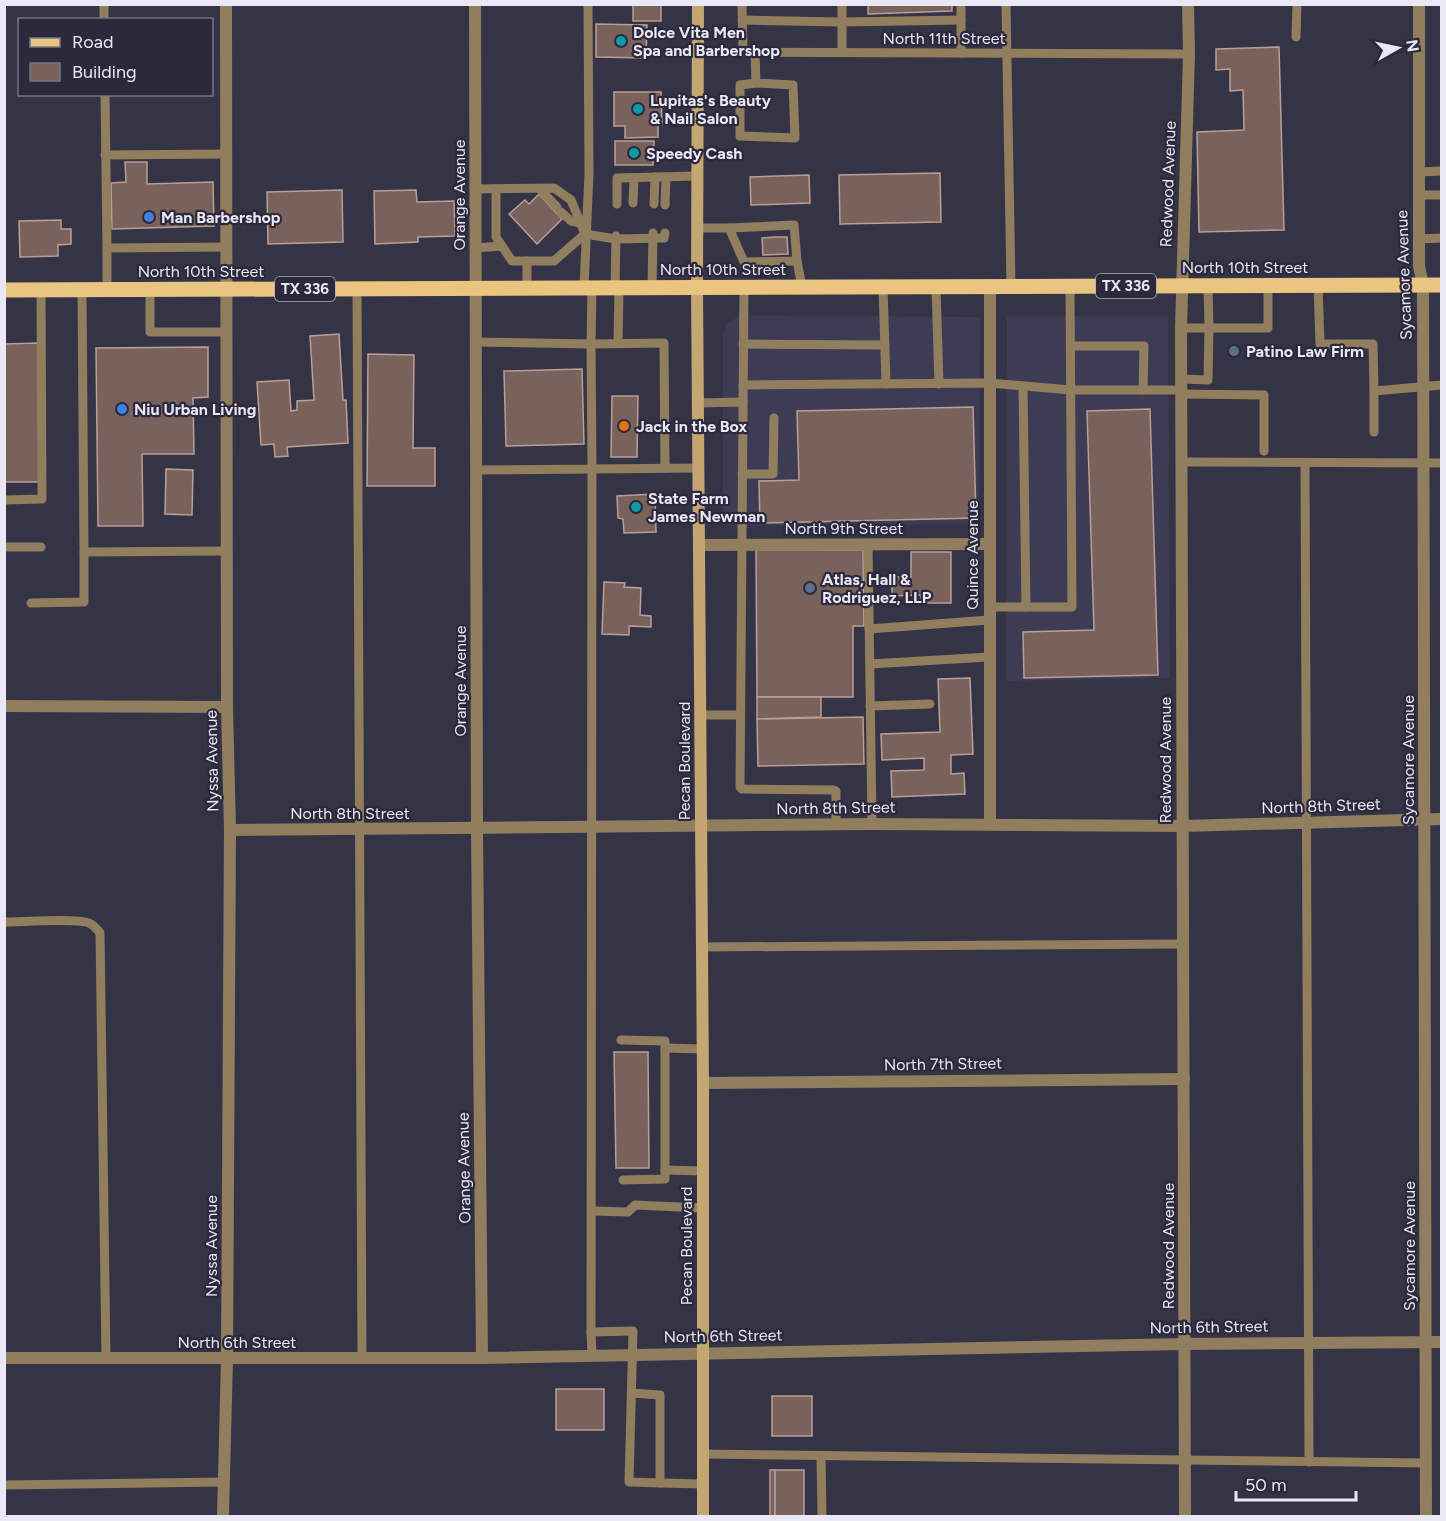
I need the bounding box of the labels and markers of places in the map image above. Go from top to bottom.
place label: Dolce Vita Men Spa and Barbershop [633,23,780,60]
marker: Dolce Vita Men Spa and Barbershop [614,34,628,48]
place label: Lupitas's Beauty & Nail Salon [650,91,772,128]
marker: Lupitas's Beauty & Nail Salon [631,102,645,116]
place label: Speedy Cash [646,144,742,163]
marker: Speedy Cash [627,146,641,160]
place label: Man Barbershop [161,208,281,227]
marker: Man Barbershop [142,210,156,224]
place label: Patino Law Firm [1246,342,1364,361]
marker: Patino Law Firm [1227,344,1241,358]
place label: Niu Urban Living [134,400,256,419]
marker: Niu Urban Living [115,402,129,416]
place label: Jack in the Box [636,417,748,436]
marker: Jack in the Box [617,419,631,433]
place label: State Farm James Newman [648,489,765,526]
marker: State Farm James Newman [629,500,643,514]
place label: Atlas, Hall & Rodriguez, LLP [822,570,932,607]
marker: Atlas, Hall & Rodriguez, LLP [803,581,817,595]

